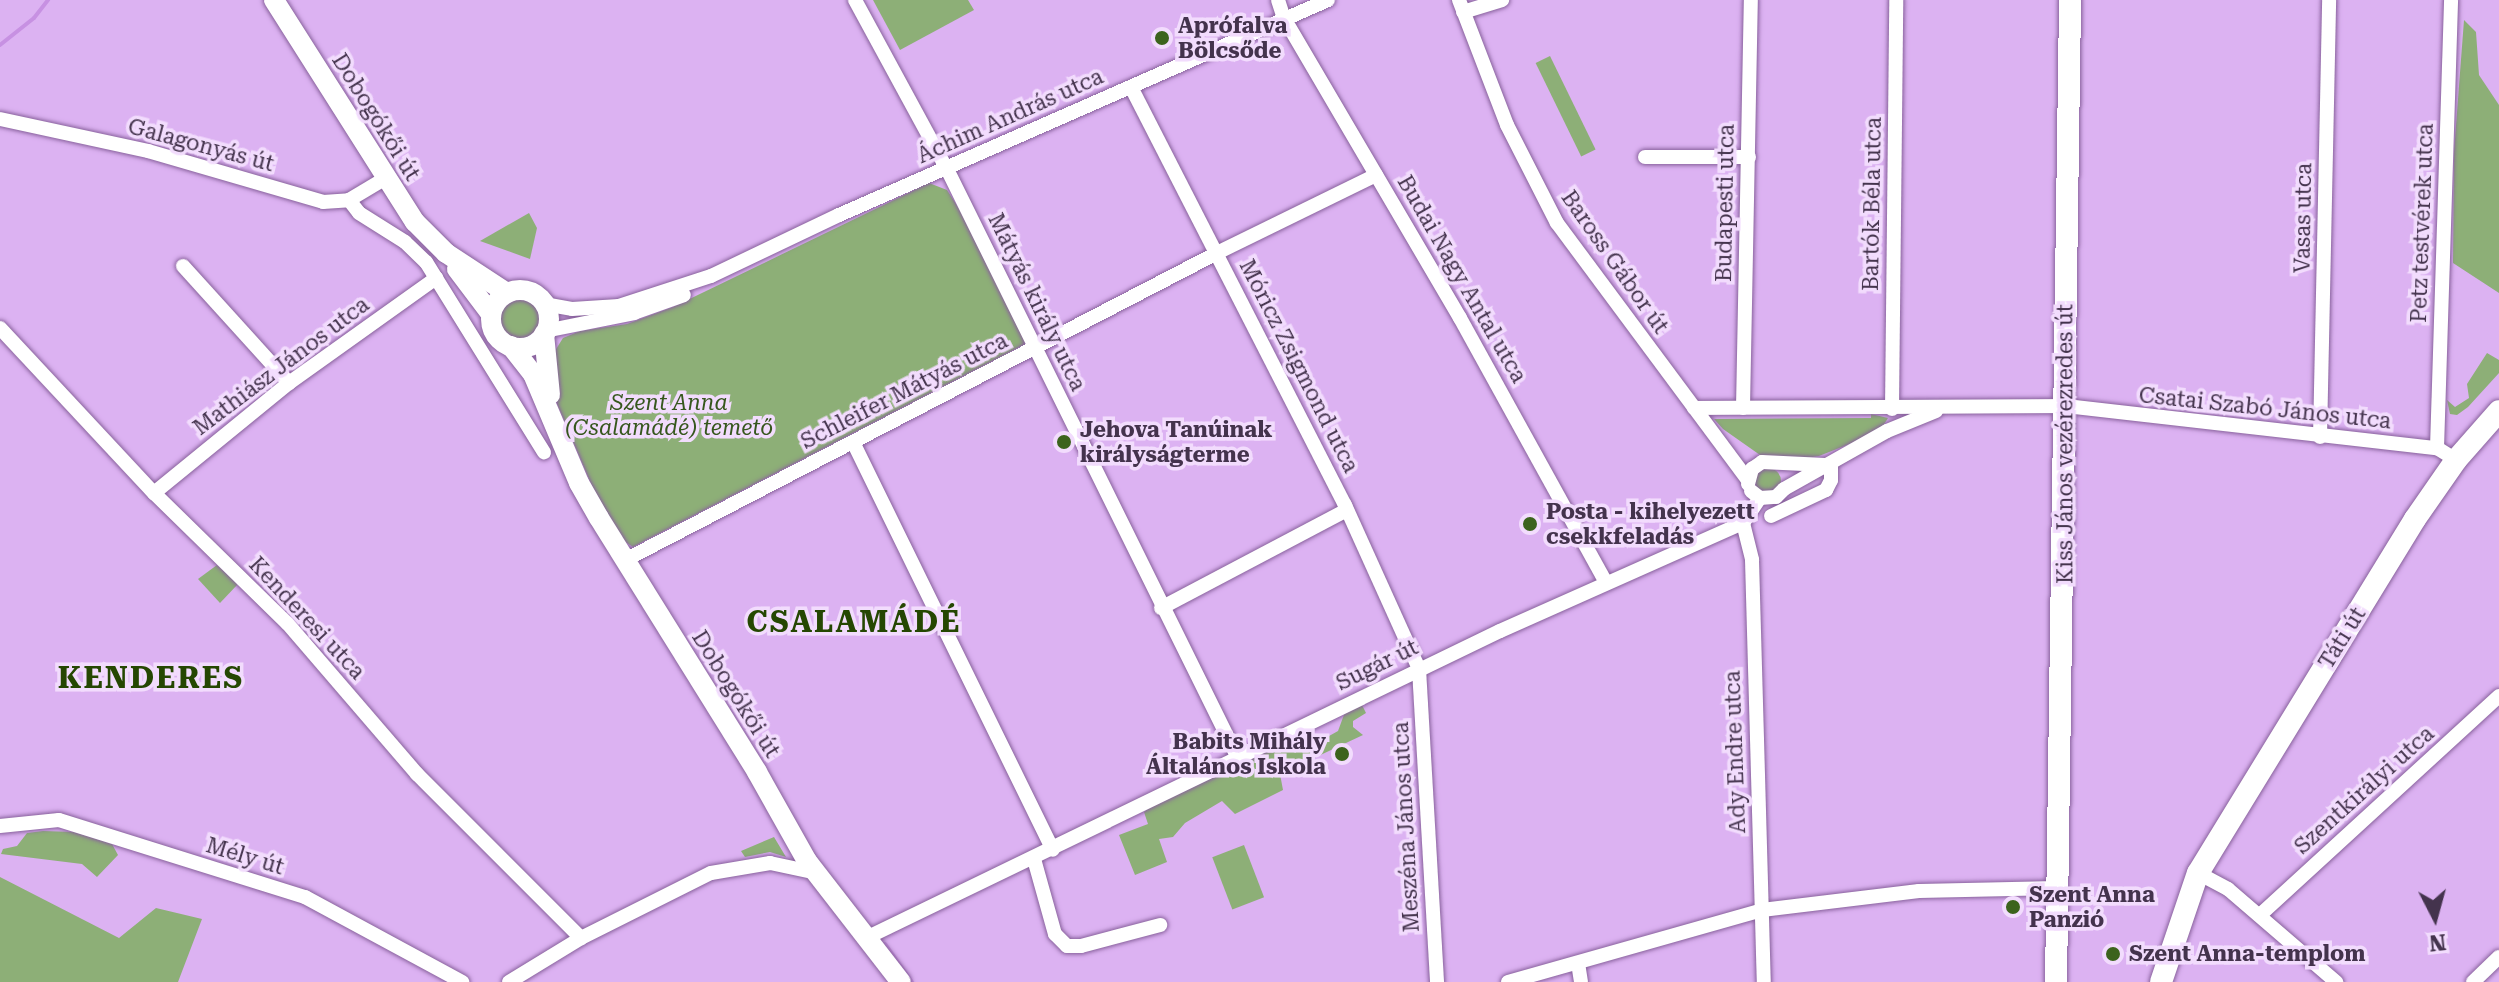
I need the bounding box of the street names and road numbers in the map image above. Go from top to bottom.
street label: Dobogókői út [326,49,426,185]
street label: Áchim András utca [913,63,1107,169]
street label: Galagonyás út [125,113,277,177]
street label: Bartók Béla utca [1857,117,1887,291]
street label: Petz testvérek utca [2405,123,2439,323]
street label: Budapesti utca [1710,124,1740,282]
street label: Vasas utca [2289,163,2317,273]
street label: Budai Nagy Antal utca [1392,171,1532,387]
street label: Baross Gábor út [1556,185,1674,339]
street label: Mátyás király utca [983,209,1091,395]
street label: Móricz Zsigmond utca [1234,255,1364,477]
street label: Mathiász János utca [188,291,374,441]
street label: Kiss János vezérezredes út [2052,304,2078,584]
street label: Schleifer Mátyás utca [796,327,1012,455]
street label: Csatai Szabó János utca [2138,382,2392,434]
street label: Kenderesi utca [244,551,370,685]
street label: Táti út [2313,602,2371,674]
street label: Dobogókői út [686,626,786,762]
street label: Sugár út [1332,634,1422,696]
street label: Ady Endre utca [1719,670,1751,834]
street label: Szentkirályi utca [2289,720,2439,860]
street label: Meszéna János utca [1387,721,1425,933]
street label: Mély út [203,832,287,880]

